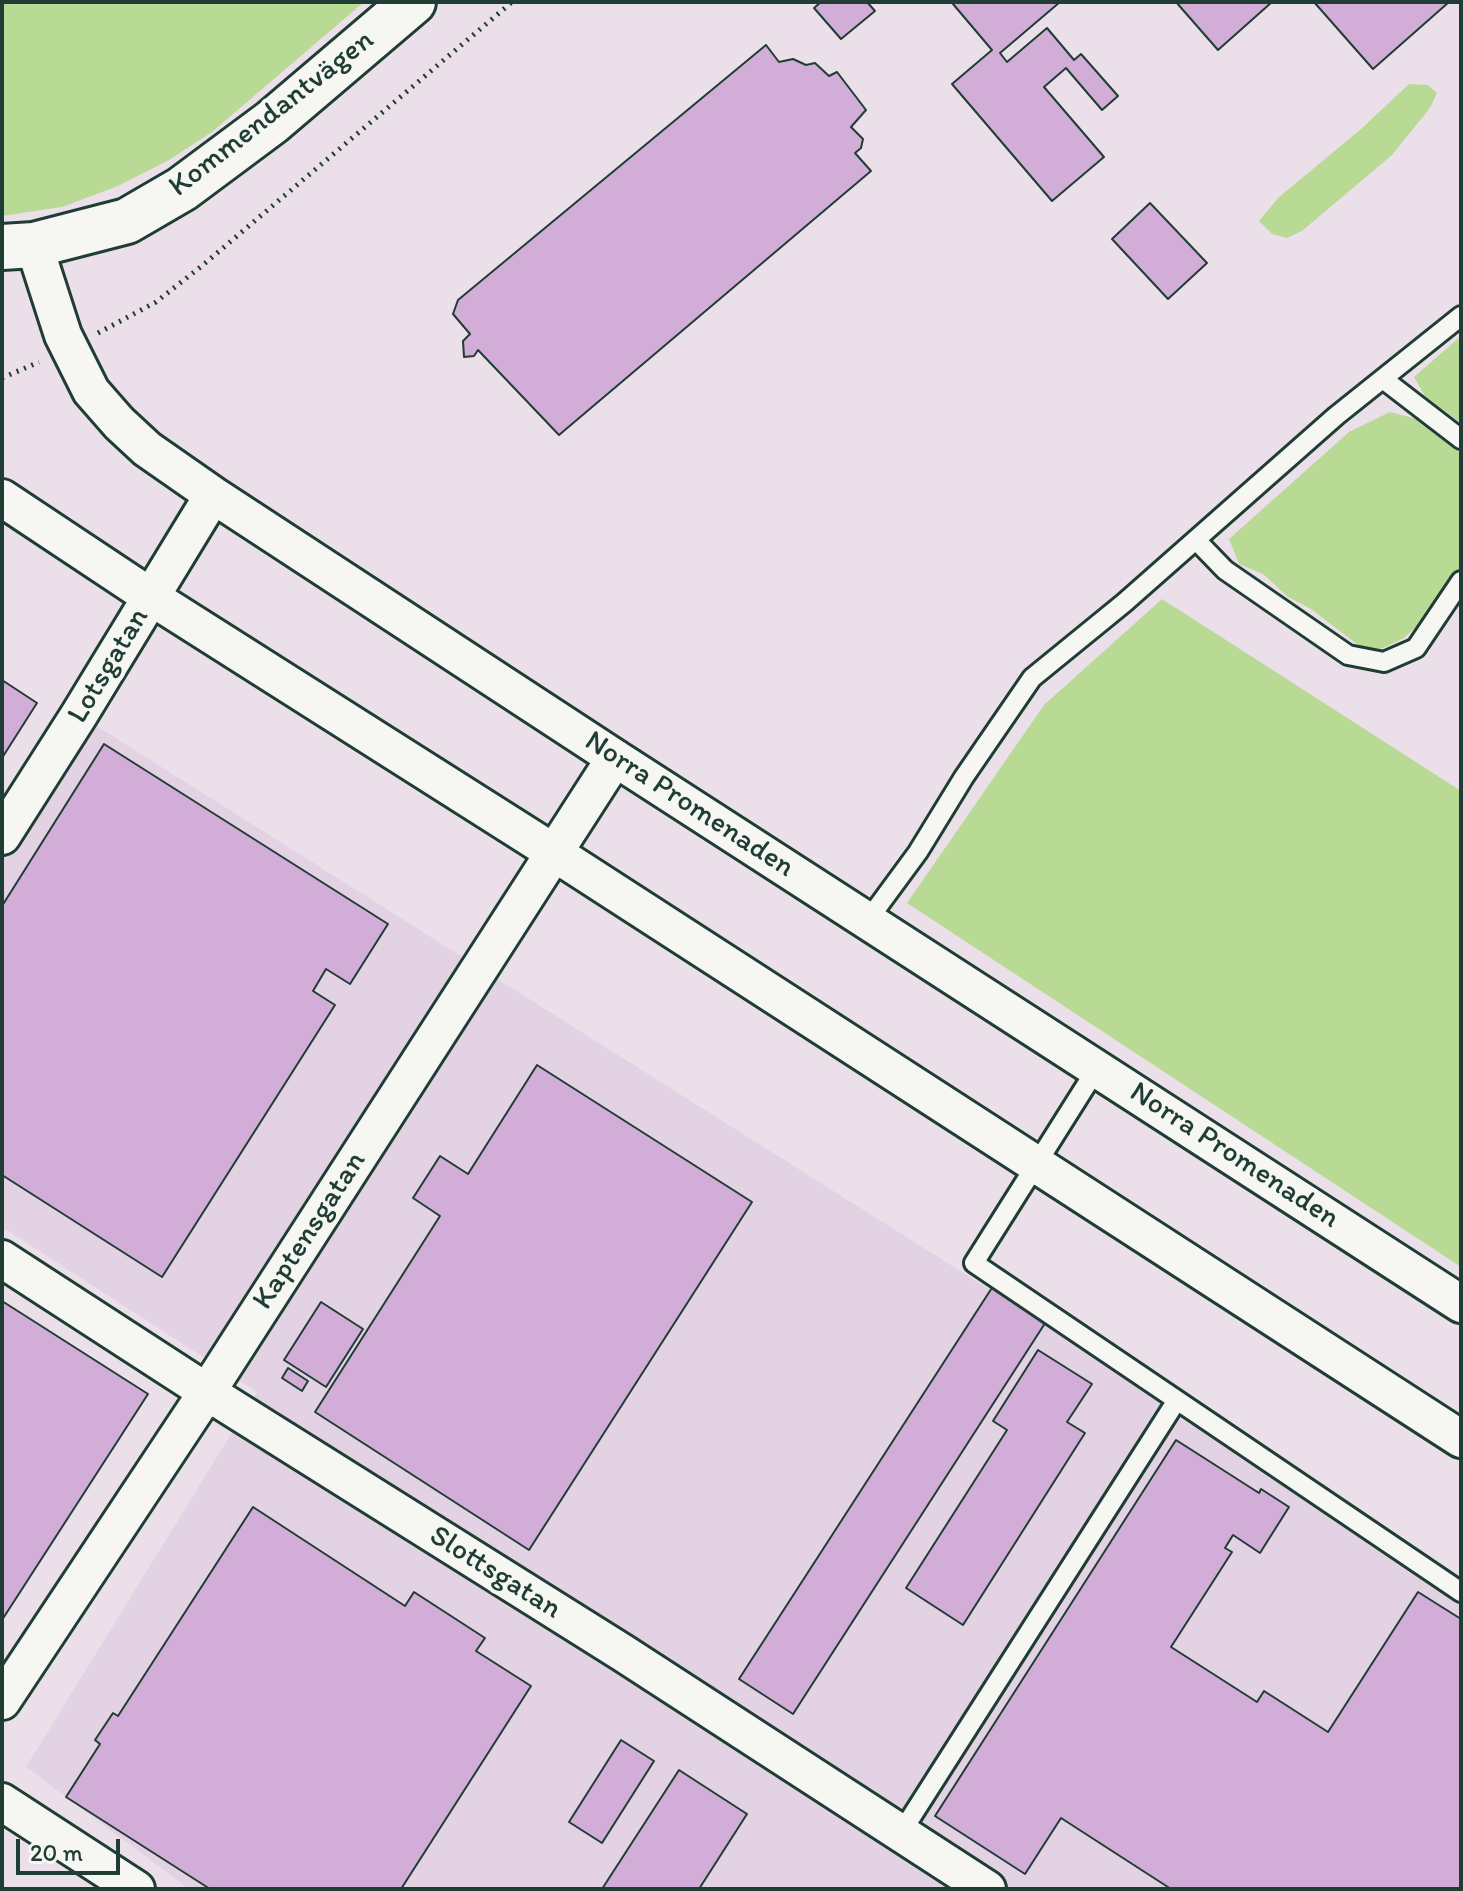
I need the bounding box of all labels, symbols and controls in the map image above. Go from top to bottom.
street label: Kommendantvägen [162,23,382,205]
street label: Lotsgatan [61,602,157,730]
street label: Norra Promenaden [578,724,800,886]
street label: Norra Promenaden [1123,1075,1345,1237]
street label: Kaptensgatan [246,1145,374,1317]
street label: Slottsgatan [423,1518,567,1628]
scale bar [20,1823,124,1873]
text: 20 m [30,1838,83,1867]

